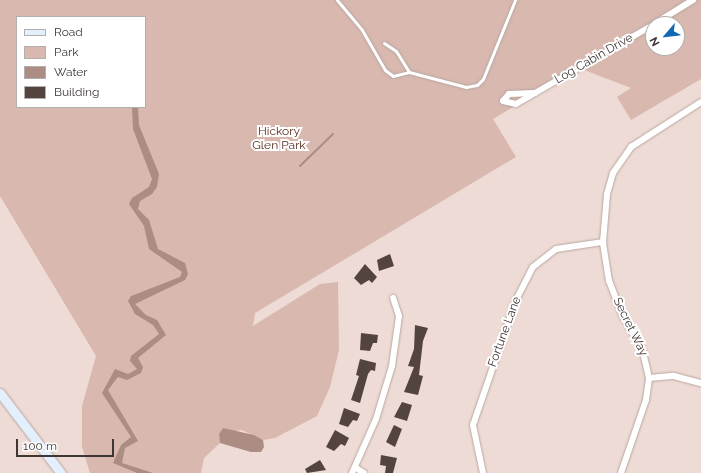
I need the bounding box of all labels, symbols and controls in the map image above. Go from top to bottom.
legend [16,16,146,108]
north arrow [645,16,685,56]
text: Road [54,25,83,39]
street label: Log Cabin Drive [552,31,636,87]
text: N [647,35,663,48]
text: Park [54,45,79,59]
text: Water [54,65,88,79]
text: Building [54,85,100,99]
park label: Hickory Glen Park [252,125,306,153]
street label: Fortune Lane [486,295,524,369]
street label: Secret Way [610,295,650,359]
scale bar [18,431,116,457]
text: 100 m [23,439,57,453]

